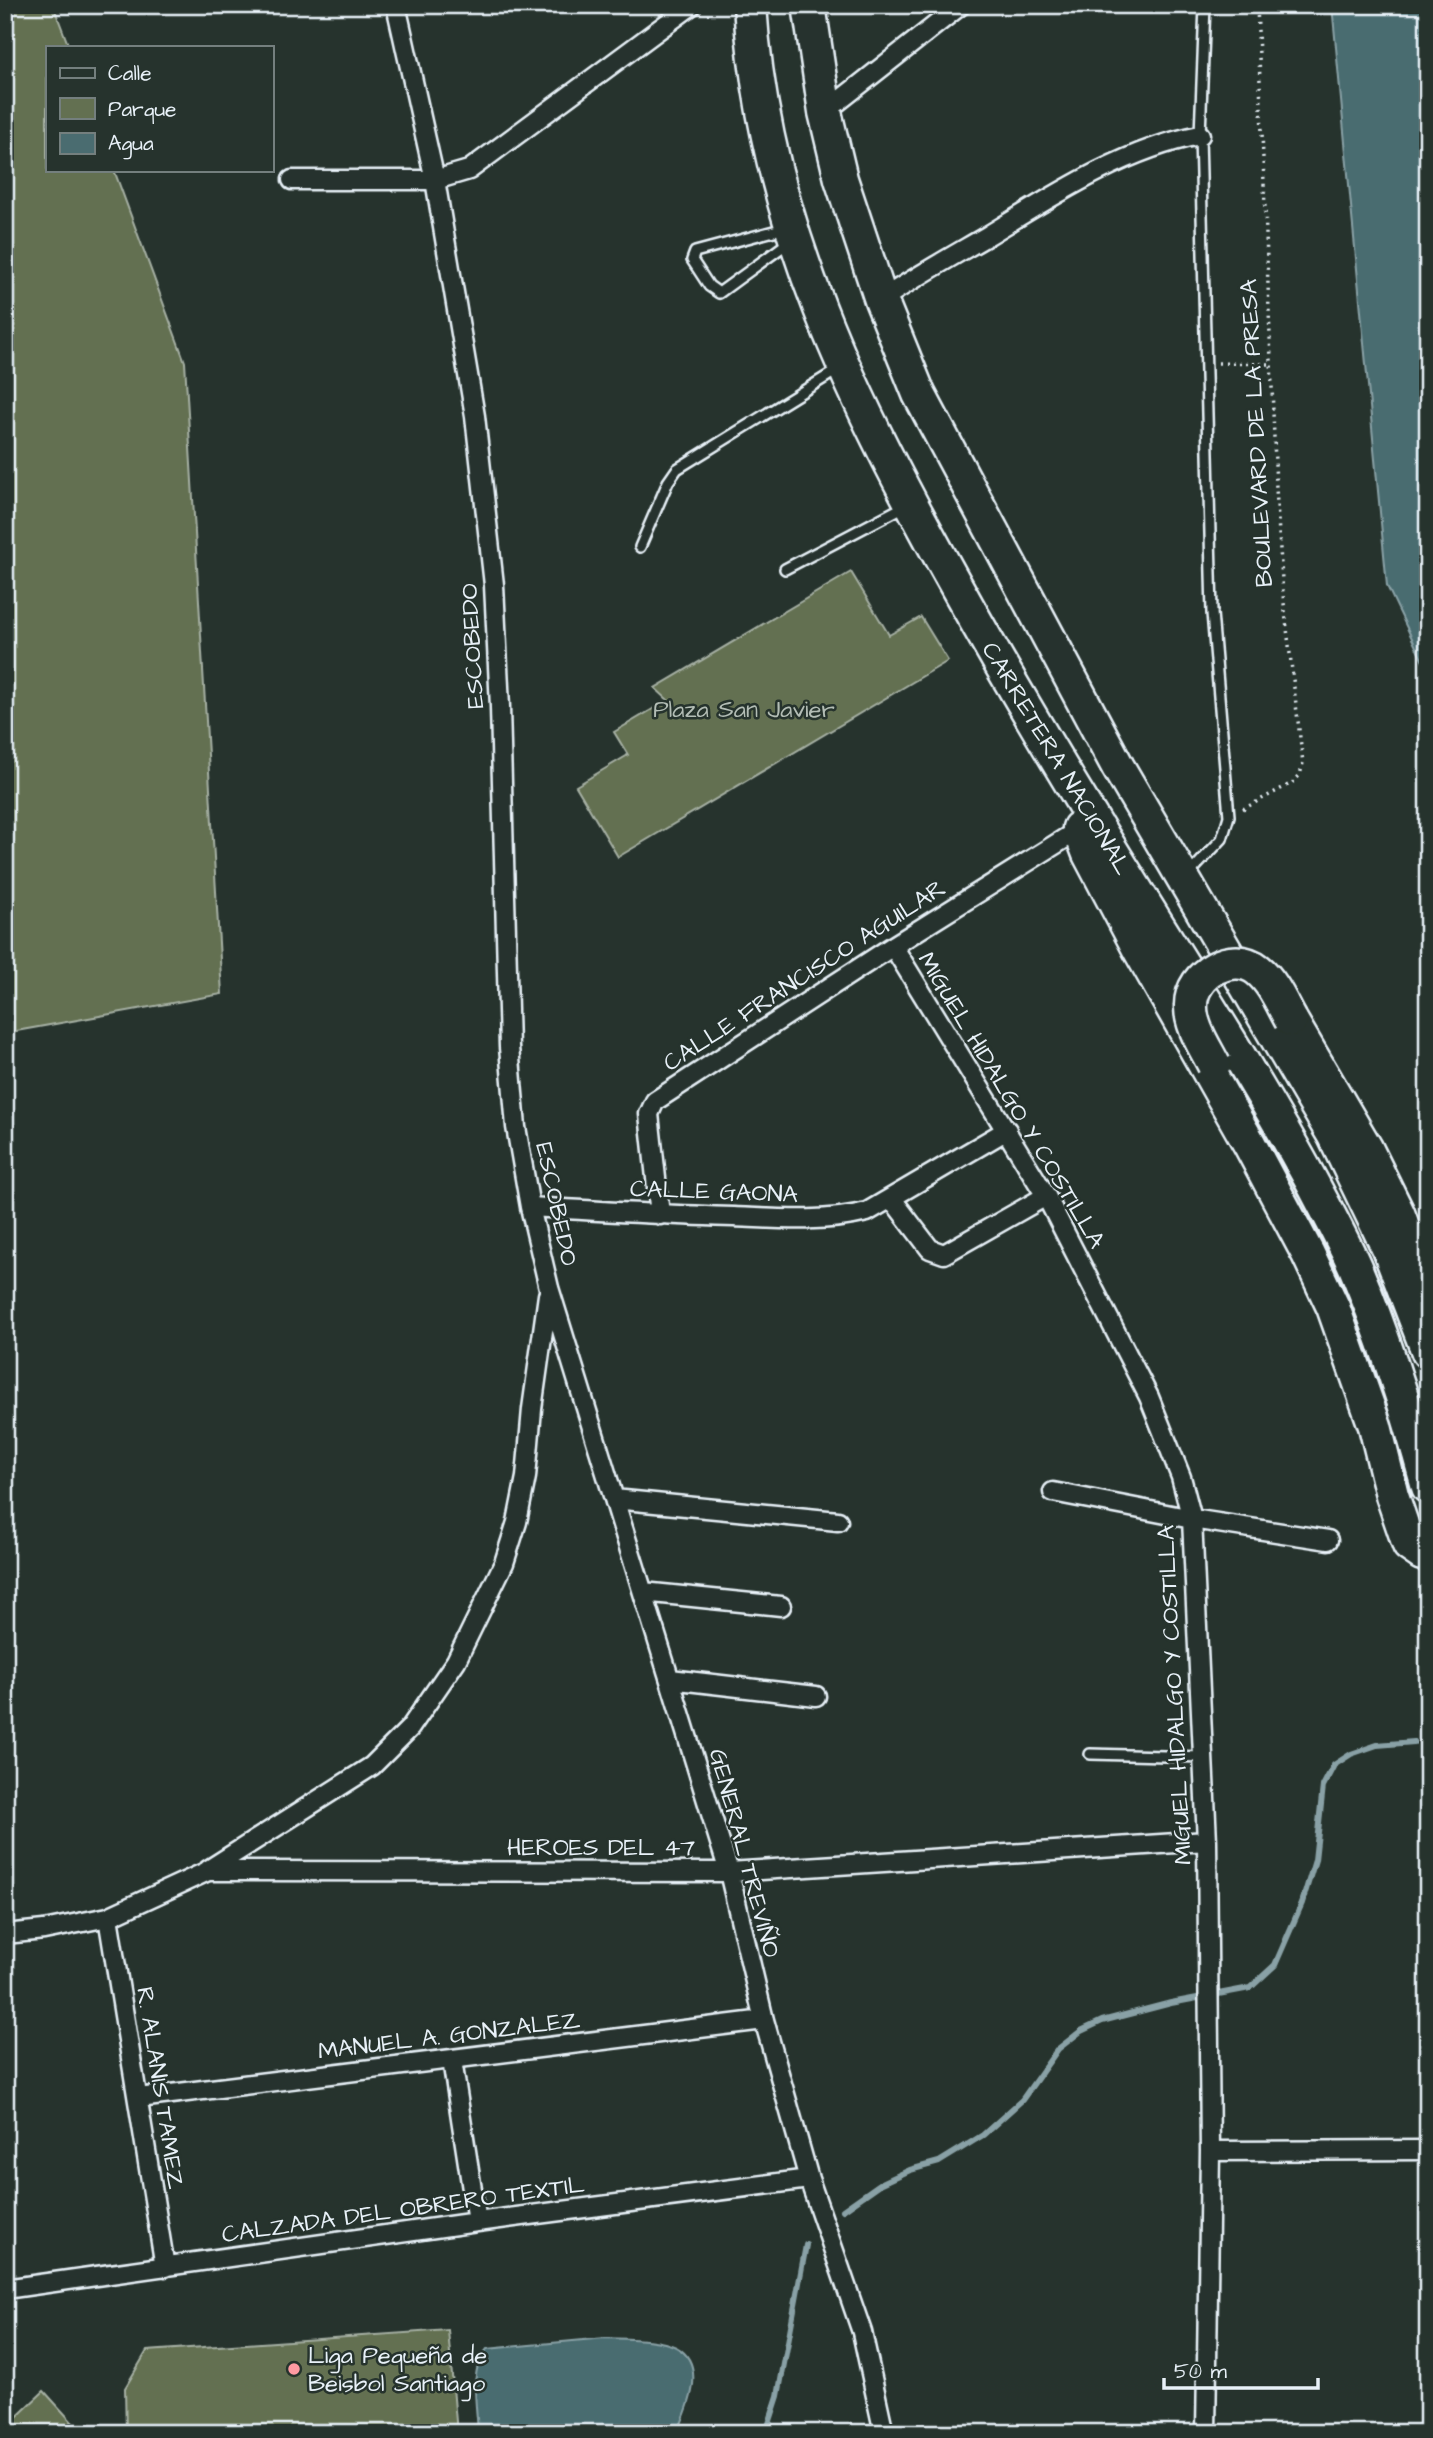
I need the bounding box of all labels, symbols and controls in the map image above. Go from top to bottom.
legend [46,46,273,172]
text: Calle [108,59,152,88]
text: Parque [108,95,176,124]
text: Agua [108,129,154,160]
street label: BOULEVARD DE LA PRESA [1232,278,1282,588]
street label: ESCOBEDO [453,582,493,710]
street label: CARRETERA NACIONAL [973,636,1139,882]
park label: Plaza San Javier [653,693,835,727]
street label: CALLE FRANCISCO AGUILAR [657,872,952,1080]
street label: MIGUEL HIDALGO Y COSTILLA [909,946,1113,1255]
street label: ESCOBEDO [526,1139,586,1269]
street label: CALLE GAONA [629,1172,798,1212]
street label: MIGUEL HIDALGO Y COSTILLA [1149,1524,1201,1866]
street label: GENERAL TREVIÑO [700,1745,788,1961]
street label: HEROES DEL 47 [507,1831,695,1865]
street label: R. ALANIS TAMEZ [127,1985,193,2192]
street label: MANUEL A. GONZALEZ [316,2003,582,2069]
street label: CALZADA DEL OBRERO TEXTIL [220,2168,587,2252]
place label: Liga Pequeña de Beisbol Santiago [308,2339,487,2402]
scale bar [1164,2347,1318,2391]
text: 50 m [1174,2357,1228,2386]
marker: Liga Pequeña de Beisbol Santiago [286,2361,302,2377]

